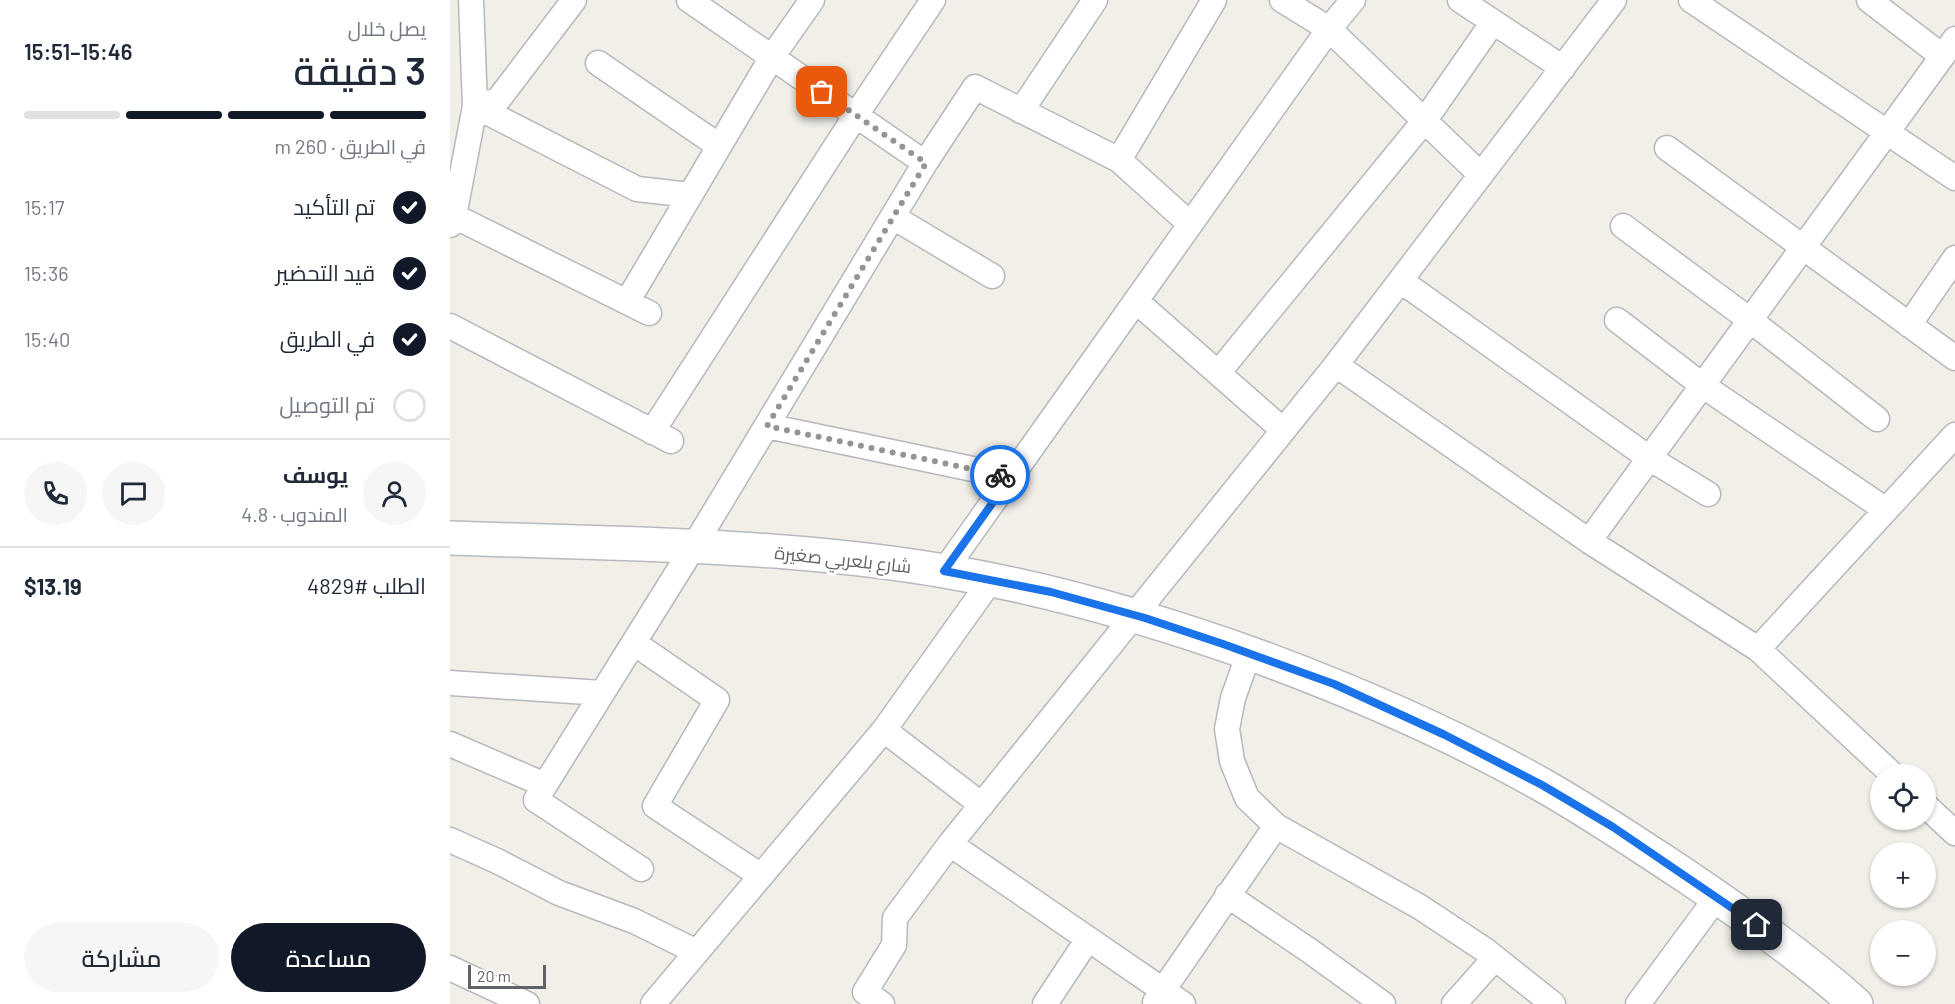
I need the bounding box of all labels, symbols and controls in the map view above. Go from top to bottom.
text: يصل خلال [348,16,426,40]
text: 15:46–15:51 [24,38,132,64]
text: 3 دقيقة [294,46,426,93]
pin [796,66,847,117]
icon: bag [805,75,838,108]
text: في الطريق · 260 m [274,134,426,158]
icon: check [393,191,426,224]
text: تم التأكيد [293,193,375,219]
text: 15:17 [24,195,65,219]
icon: check [393,257,426,290]
text: قيد التحضير [275,259,375,285]
text: 15:36 [24,261,69,285]
icon: check [393,323,426,356]
text: في الطريق [280,325,375,351]
text: 15:40 [24,327,70,351]
text: تم التوصيل [279,391,375,417]
courier [970,445,1030,505]
icon: bike [984,459,1017,492]
text: يوسف [283,461,348,487]
button: phone [24,462,87,525]
button: chat [102,462,165,525]
button: person [363,462,426,525]
text: المندوب · 4.8 [241,502,348,526]
street label: شارع بلعربي صغيرة [773,541,912,581]
text: الطلب #4829 [307,572,426,598]
text: $13.19 [24,573,82,599]
map controls [1870,764,1936,986]
button: locate [1870,764,1936,830]
button: + [1870,842,1936,908]
pin [1731,899,1782,950]
icon: home [1740,908,1773,941]
button: − [1870,920,1936,986]
button: مشاركة [24,923,219,992]
button: مساعدة [231,923,426,992]
scale bar [468,962,546,990]
text: 20 m [477,966,511,985]

